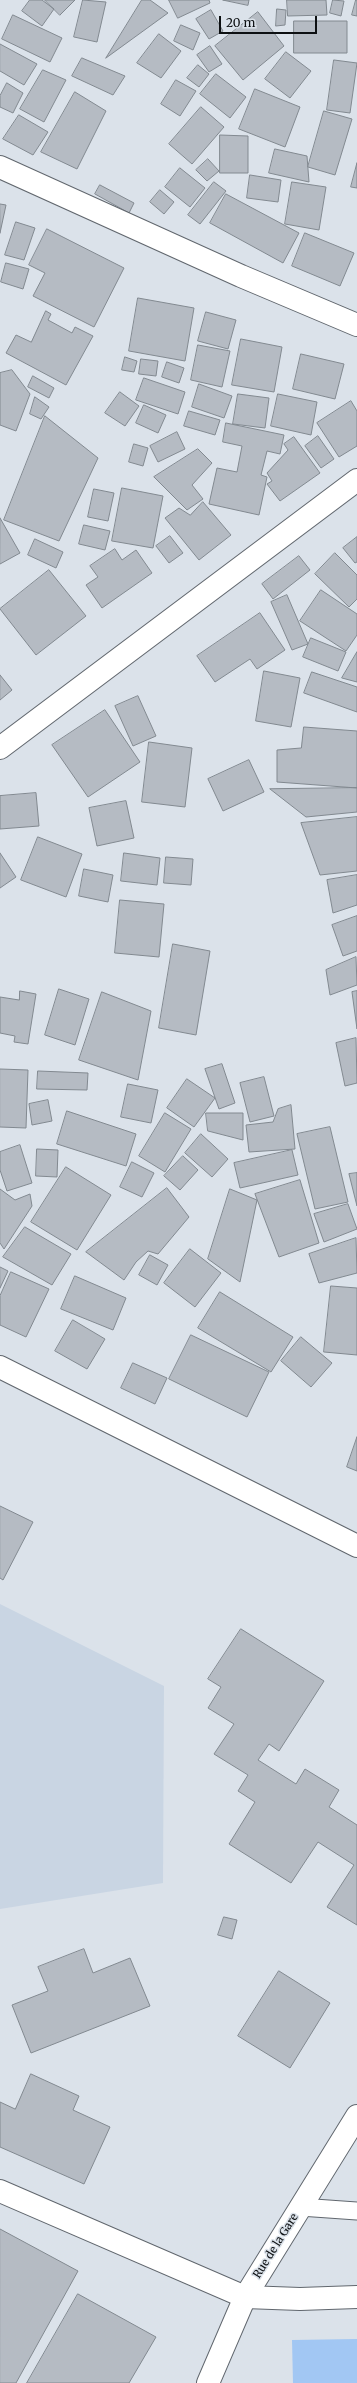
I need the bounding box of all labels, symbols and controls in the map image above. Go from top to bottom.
scale bar [221,8,319,34]
text: 20 m [226,15,255,30]
street label: Rue de la Gare [251,2211,301,2281]

